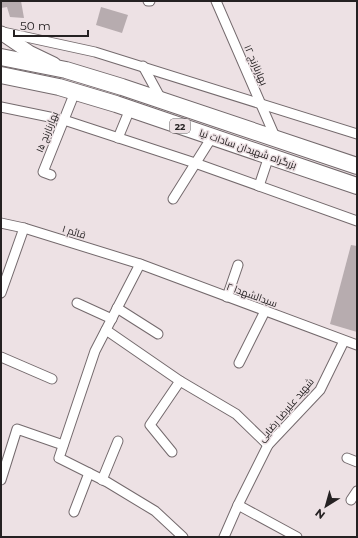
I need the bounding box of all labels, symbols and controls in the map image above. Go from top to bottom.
scale bar [14,12,88,38]
text: 50 m [20,18,51,33]
street label: بهارنارنج ۱۲ [241,43,271,87]
street label: بهارنارنج ۱۵ [33,110,61,154]
road number: 22 [170,119,190,133]
street label: بزرگراه شهیدان سادات نیا [198,126,298,172]
street label: قائم ۱ [60,222,87,243]
street label: سیدالشهدا ۲ [225,280,279,310]
street label: شهید علیرضا رضایی [255,375,317,445]
north arrow [306,486,346,526]
text: N [312,506,328,522]

